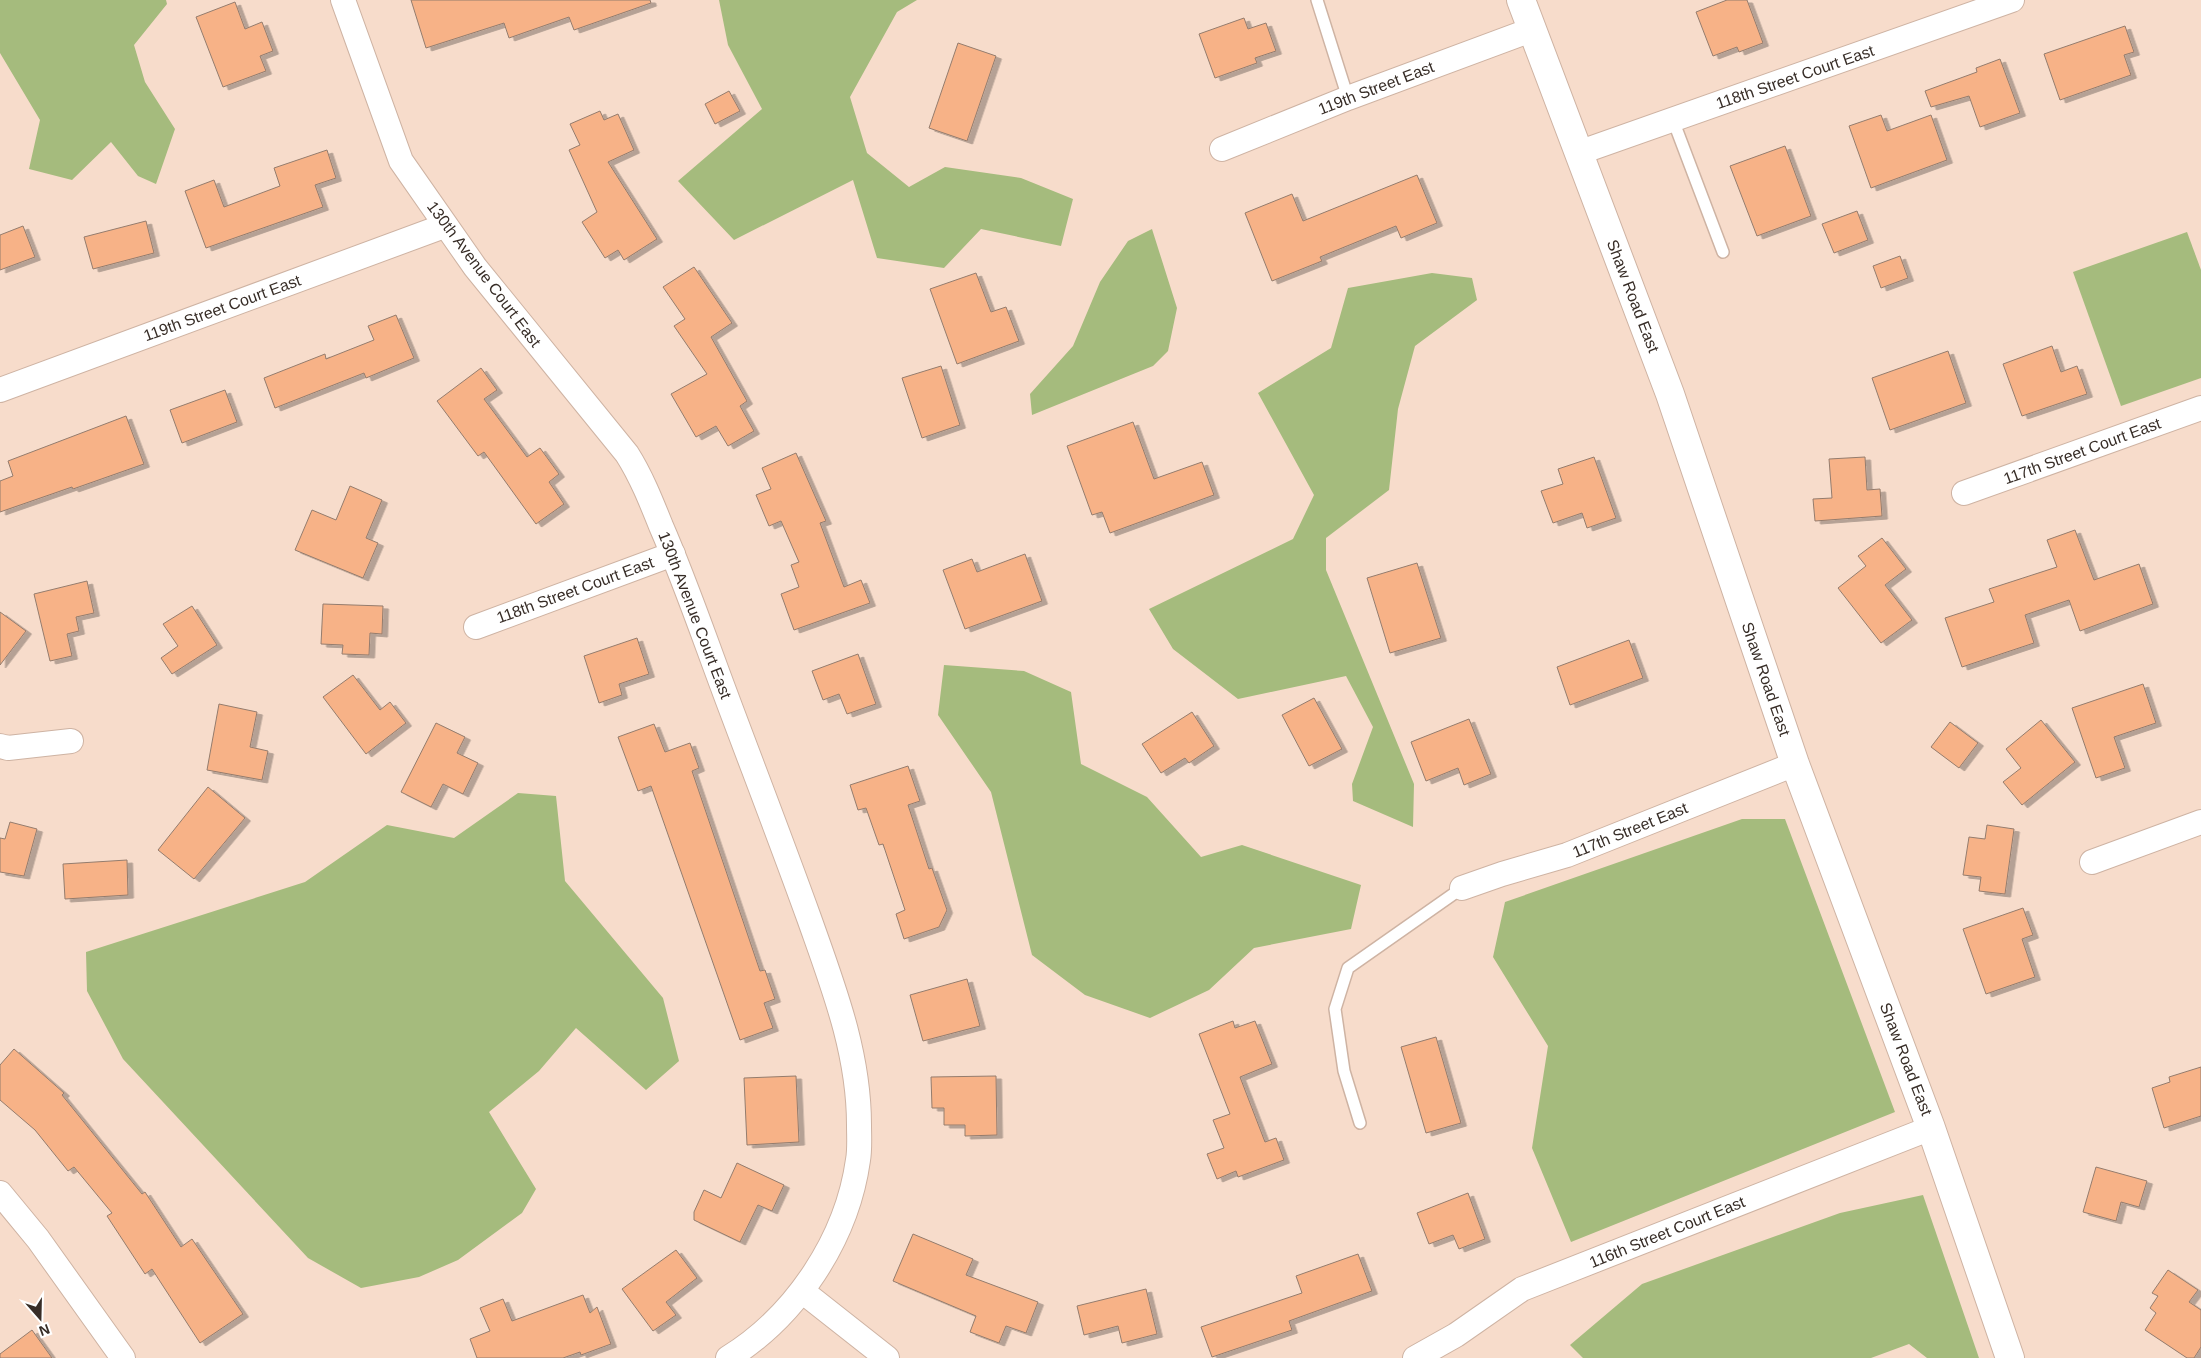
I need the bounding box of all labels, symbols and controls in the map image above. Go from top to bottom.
street label: 118th Street Court East [1714,42,1877,112]
street label: 119th Street East [1316,58,1437,118]
street label: 130th Avenue Court East [424,198,545,350]
street label: Shaw Road East [1604,237,1662,355]
street label: 119th Street Court East [141,271,303,344]
street label: 117th Street Court East [2001,414,2163,487]
street label: 130th Avenue Court East [655,529,735,701]
street label: 118th Street Court East [494,553,656,626]
street label: Shaw Road East [1739,620,1794,739]
street label: 117th Street East [1570,799,1690,861]
street label: Shaw Road East [1877,1000,1935,1118]
street label: 116th Street Court East [1587,1193,1748,1271]
north arrow [15,1293,65,1343]
text: N [37,1321,52,1339]

